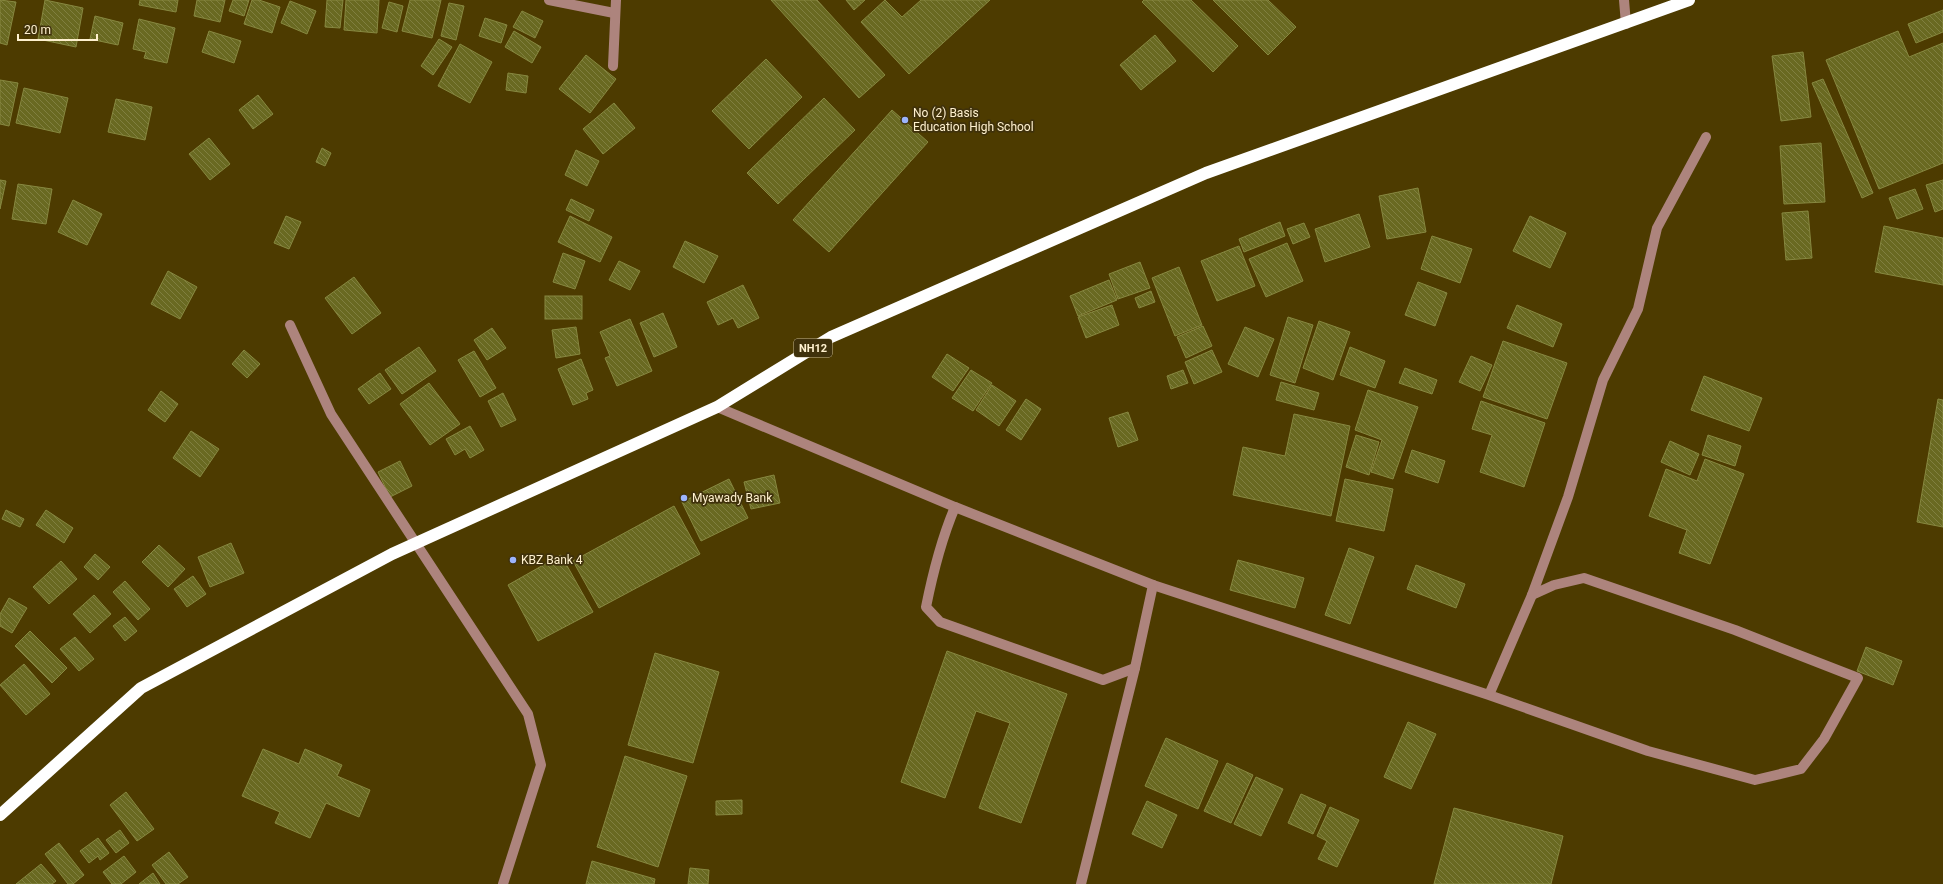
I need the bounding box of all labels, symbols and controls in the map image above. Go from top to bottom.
scale bar [18,16,97,42]
text: 20 m [24,23,51,37]
place label: No (2) Basis Education High School [913,106,1034,134]
marker: No (2) Basis Education High School [900,115,910,125]
road number: NH12 [794,339,832,357]
place label: Myawady Bank [692,491,773,505]
marker: Myawady Bank [679,493,689,503]
place label: KBZ Bank 4 [521,553,583,567]
marker: KBZ Bank 4 [508,555,518,565]

